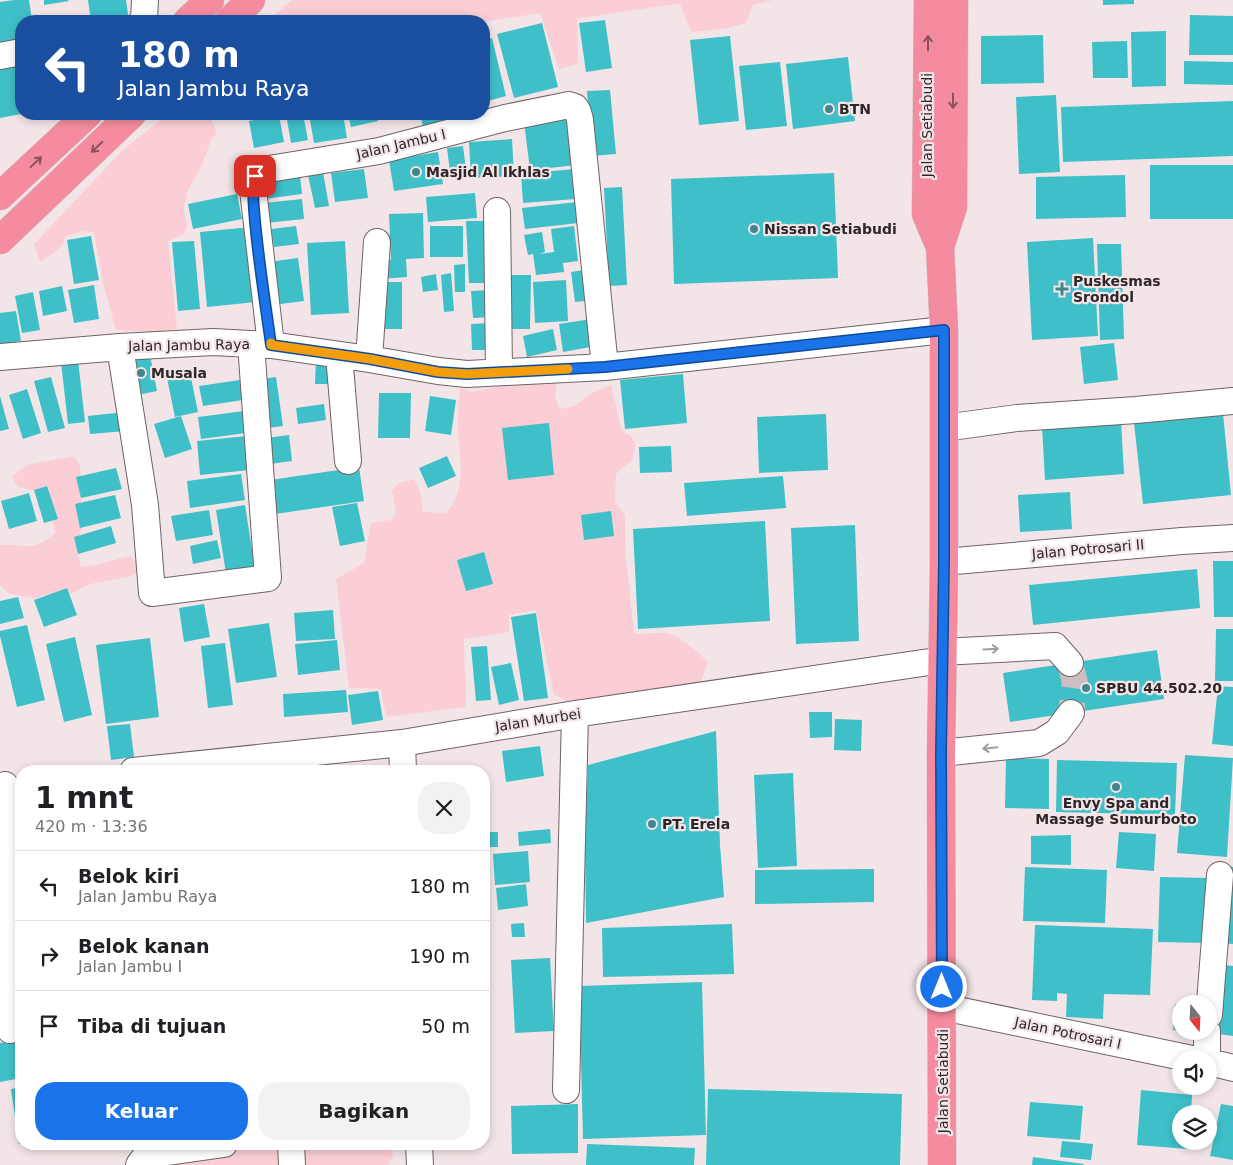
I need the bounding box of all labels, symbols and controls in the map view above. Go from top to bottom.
icon: left [35,35,100,100]
text: 180 m [118,35,240,75]
one-way arrow [923,35,933,52]
street label: Jalan Setiabudi [919,73,935,178]
text: Jalan Jambu Raya [118,76,310,101]
one-way arrow [948,92,958,109]
place label: BTN [839,101,871,117]
marker: BTN [823,103,835,115]
street label: Jalan Jambu I [354,126,447,162]
one-way arrow [91,141,103,153]
pin [234,155,276,197]
one-way arrow [29,156,42,168]
icon: arrive [241,162,269,190]
place label: Masjid Al Ikhlas [426,164,550,180]
marker: Masjid Al Ikhlas [410,166,422,178]
place label: Nissan Setiabudi [764,221,897,237]
marker: Nissan Setiabudi [748,223,760,235]
place label: Puskesmas Srondol [1073,273,1161,305]
marker: Puskesmas Srondol [1055,282,1069,296]
street label: Jalan Jambu Raya [127,336,250,354]
place label: Musala [151,365,207,381]
marker: Musala [135,367,147,379]
street label: Jalan Potrosari II [1030,536,1145,562]
one-way arrow [983,645,999,654]
place label: SPBU 44.502.20 [1096,680,1222,696]
marker: SPBU 44.502.20 [1080,682,1092,694]
street label: Jalan Murbei [493,705,582,735]
one-way arrow [983,743,999,753]
text: 1 mnt [35,780,133,815]
marker: Envy Spa and Massage Sumurboto [1110,781,1122,793]
button: close [418,782,470,834]
place label: Envy Spa and Massage Sumurboto [1035,795,1197,827]
place label: PT. Erela [662,816,730,832]
text: 420 m · 13:36 [35,817,148,836]
marker: PT. Erela [646,818,658,830]
text: Belok kiri [78,865,179,887]
icon: left [35,872,63,900]
text: 180 m [409,875,470,897]
text: Jalan Jambu Raya [78,887,217,906]
text: Belok kanan [78,935,210,957]
icon: right [35,942,63,970]
text: 190 m [409,945,470,967]
text: Jalan Jambu I [78,957,182,976]
position arrow [915,960,967,1012]
north arrow [1172,995,1218,1040]
map controls [1172,995,1217,1150]
icon: arrive [35,1012,63,1040]
street label: Jalan Potrosari I [1012,1014,1123,1052]
text: Tiba di tujuan [78,1015,226,1037]
text: 50 m [421,1015,470,1037]
street label: Jalan Setiabudi [935,1029,951,1134]
button: sound [1172,1050,1217,1095]
button: Keluar [35,1082,248,1140]
button: Bagikan [258,1082,470,1140]
button: layers [1172,1105,1217,1150]

